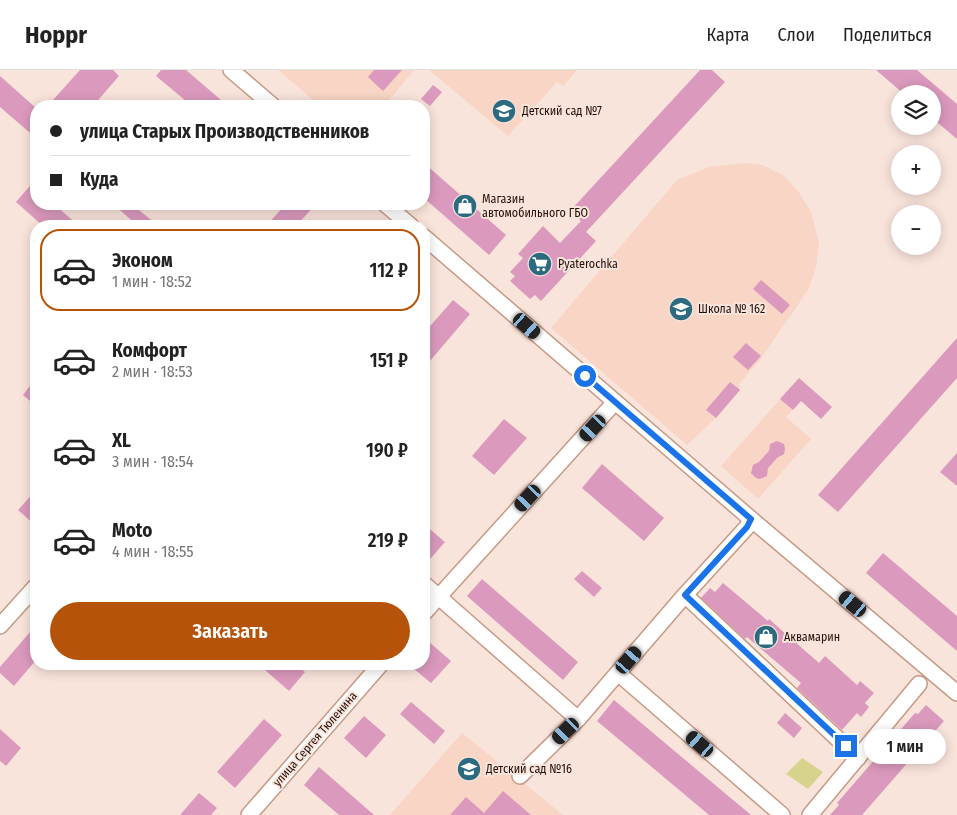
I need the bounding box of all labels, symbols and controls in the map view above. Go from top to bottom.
text: Hoppr [25,21,87,49]
text: Карта [706,24,749,46]
text: Слои [777,24,815,46]
text: Поделиться [843,24,932,46]
map controls [891,85,941,255]
button: layers [891,85,941,135]
school or university icon: Детский сад №7 [491,98,517,124]
place label: Детский сад №7 [521,104,602,118]
text: улица Старых Производственников [80,120,369,143]
button: + [891,145,941,195]
text: Куда [80,168,118,191]
place label: Магазин автомобильного ГБО [482,192,588,220]
shop icon: Магазин автомобильного ГБО [452,193,478,219]
button: − [891,205,941,255]
icon: car [52,248,97,293]
text: Эконом [112,249,173,272]
supermarket icon: Pyaterochka [527,251,553,277]
place label: Pyaterochka [558,257,618,271]
text: 112 ₽ [370,259,408,282]
text: 1 мин · 18:52 [112,272,192,291]
school or university icon: Школа № 162 [668,296,694,322]
place label: Школа № 162 [698,302,765,316]
car [510,310,543,342]
icon: car [52,338,97,383]
text: Комфорт [112,339,187,362]
text: 151 ₽ [370,349,408,372]
text: 2 мин · 18:53 [112,362,193,381]
route start [574,365,596,387]
car [577,412,608,444]
icon: car [52,428,97,473]
text: XL [112,429,131,452]
text: 190 ₽ [366,439,408,462]
text: 3 мин · 18:54 [112,452,194,471]
car [512,482,543,514]
icon: car [52,518,97,563]
text: Moto [112,519,152,542]
text: 219 ₽ [368,529,408,552]
text: 4 мин · 18:55 [112,542,194,561]
car [836,589,869,619]
button: Заказать [50,602,410,660]
shop icon: Аквамарин [753,624,779,650]
place label: Аквамарин [784,630,840,644]
car [613,644,644,676]
street label: улица Сергея Тюленина [270,689,360,789]
car [549,715,582,747]
car [683,728,716,760]
callout: 1 мин [864,728,946,764]
route end [835,735,857,757]
text: 1 мин [886,737,924,756]
school or university icon: Детский сад №16 [456,756,482,782]
place label: Детский сад №16 [485,762,572,776]

